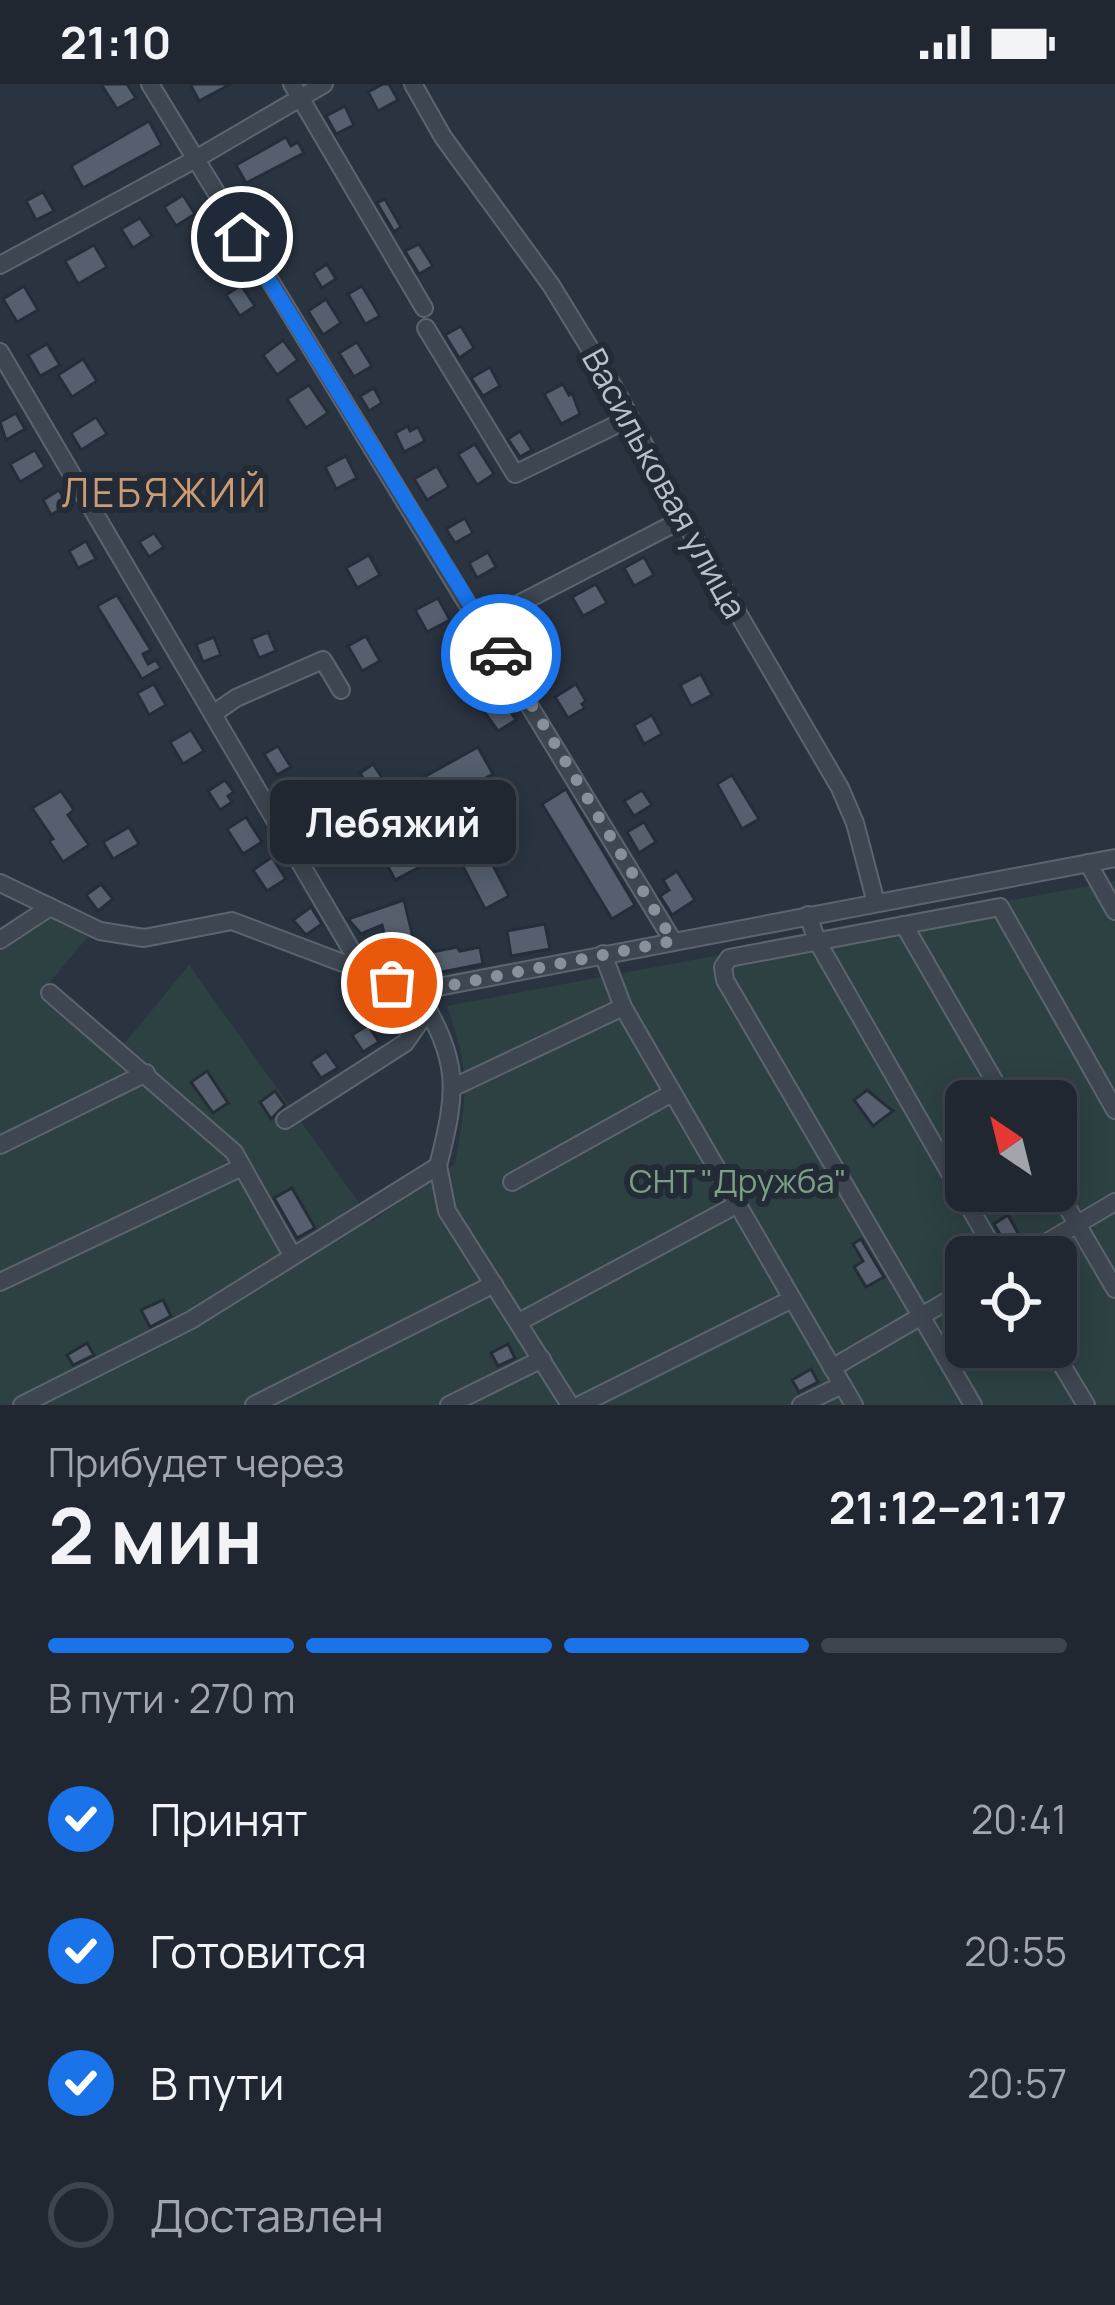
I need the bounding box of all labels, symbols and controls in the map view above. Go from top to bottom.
text: 21:10 [60,11,171,73]
pin [191,186,293,288]
icon: home [209,204,275,270]
street label: Васильковая улица [572,340,758,626]
district label: ЛЕБЯЖИЙ [62,465,268,519]
courier [441,594,561,714]
icon: car [468,621,534,687]
callout: Лебяжий [269,779,515,863]
text: Лебяжий [305,795,481,849]
pin [341,932,443,1034]
icon: bag [359,950,425,1016]
north arrow [945,1080,1077,1212]
map controls [945,1080,1077,1368]
park label: СНТ "Дружба" [629,1158,847,1203]
button: locate [945,1236,1077,1368]
text: Прибудет через [48,1435,344,1489]
text: 21:12–21:17 [829,1476,1067,1538]
text: 2 мин [48,1481,263,1587]
text: В пути · 270 m [48,1671,295,1725]
icon: check [48,1786,114,1852]
text: Принят [150,1788,308,1850]
text: 20:41 [971,1792,1067,1846]
icon: check [48,1918,114,1984]
text: Готовится [150,1920,367,1982]
text: 20:55 [964,1924,1067,1978]
icon: check [48,2050,114,2116]
text: В пути [150,2052,284,2114]
text: 20:57 [967,2056,1067,2110]
text: Доставлен [150,2184,384,2246]

